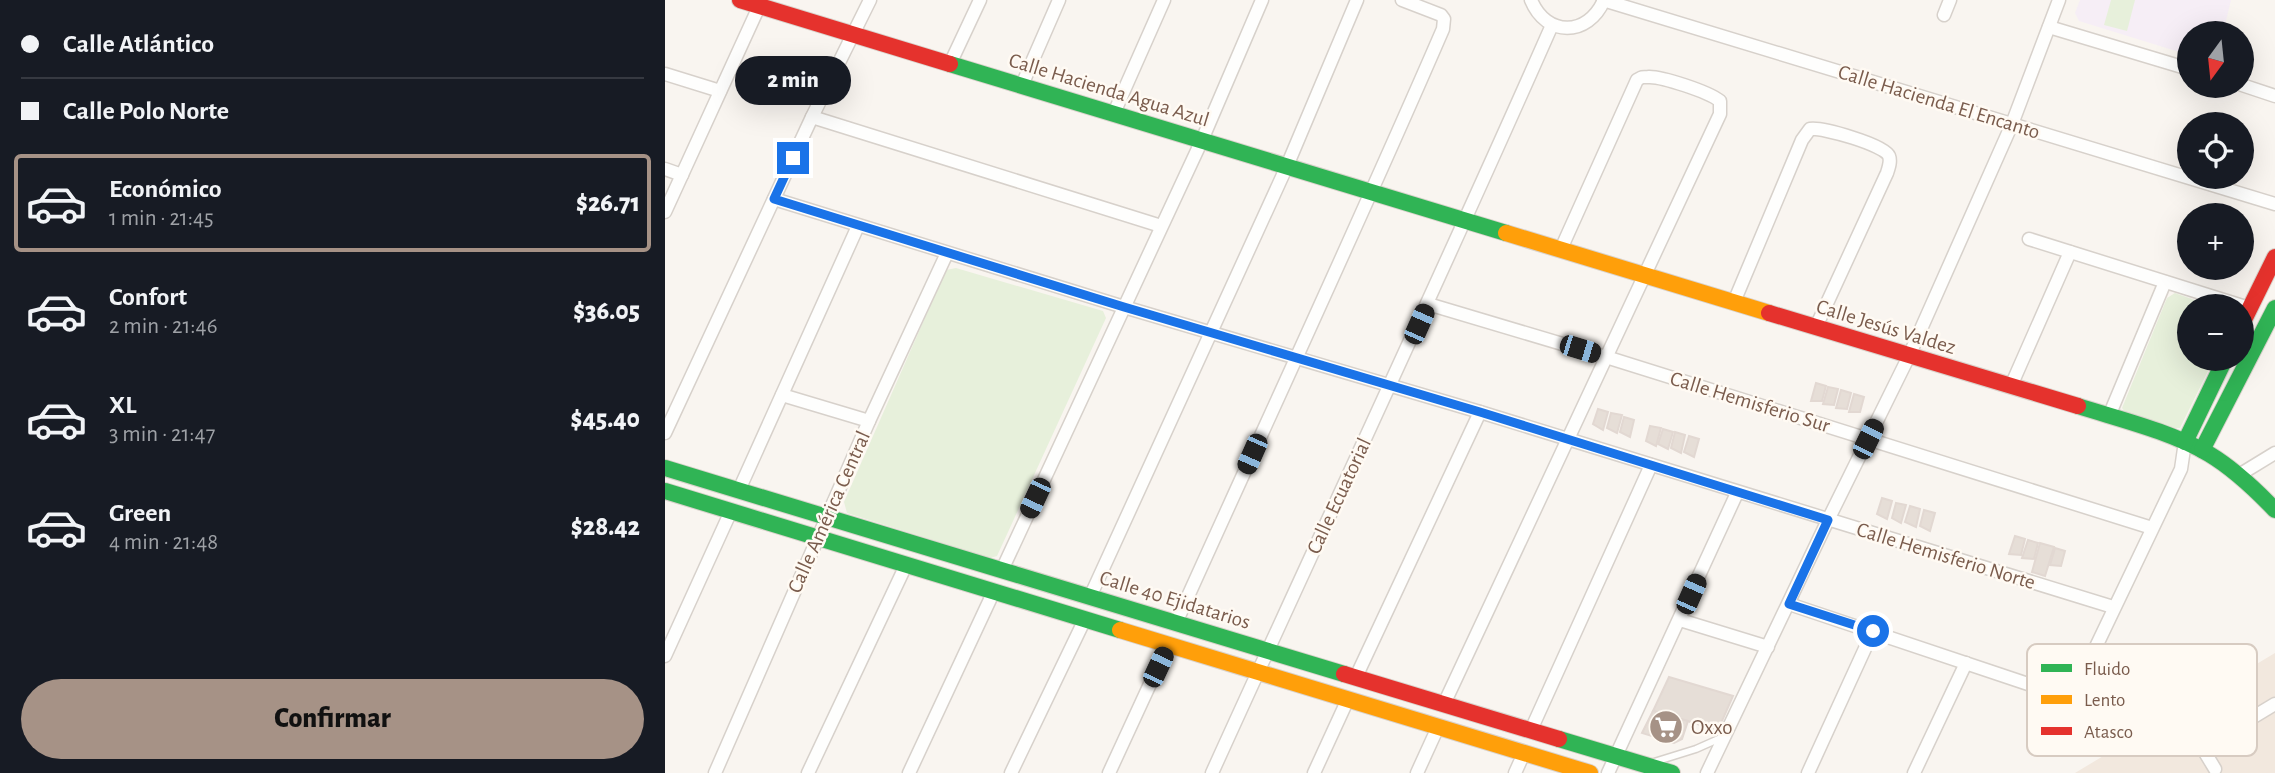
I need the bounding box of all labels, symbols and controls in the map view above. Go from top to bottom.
north arrow [2177,21,2254,98]
map controls [2177,21,2254,371]
text: Calle Atlántico [63,31,214,57]
street label: Calle Hacienda Agua Azul [1006,49,1212,131]
callout: 2 min [735,57,851,106]
street label: Calle Hacienda El Encanto [1836,61,2042,143]
text: 2 min [767,69,819,92]
text: Calle Polo Norte [63,98,229,124]
button: locate [2177,112,2254,189]
route end [777,142,809,174]
icon: car [25,172,88,235]
text: Económico [109,176,222,202]
text: $26.71 [576,190,640,216]
button: + [2177,203,2254,280]
text: 1 min · 21:45 [109,207,214,230]
icon: car [25,280,88,343]
text: Confort [109,284,187,310]
button: − [2177,294,2254,371]
street label: Calle Jesús Valdez [1814,296,1958,358]
text: $36.05 [573,298,640,324]
car [1401,301,1438,347]
text: 2 min · 21:46 [109,315,217,338]
car [1557,333,1604,365]
street label: Calle Hemisferio Sur [1668,368,1833,436]
icon: car [25,388,88,451]
text: XL [109,392,136,418]
text: $45.40 [571,406,640,432]
car [1850,416,1887,462]
text: 3 min · 21:47 [109,423,215,446]
street label: Calle América Central [784,428,874,596]
car [1234,431,1271,477]
street label: Calle Ecuatorial [1303,435,1375,557]
car [1017,475,1054,521]
icon: car [25,496,88,559]
text: Green [109,500,171,526]
text: $28.42 [571,514,640,540]
street label: Calle Hemisferio Norte [1854,519,2038,593]
text: 4 min · 21:48 [109,531,218,554]
street label: Calle 40 Ejidatarios [1097,567,1253,633]
car [1673,571,1710,617]
route start [1857,615,1889,647]
car [1140,644,1177,690]
legend [2027,644,2257,756]
text: Fluido [2084,660,2130,679]
button: Confirmar [21,679,644,759]
text: Lento [2084,691,2125,710]
supermarket icon: Oxxo [1647,708,1685,746]
place label: Oxxo [1691,717,1733,738]
text: Atasco [2084,723,2133,742]

